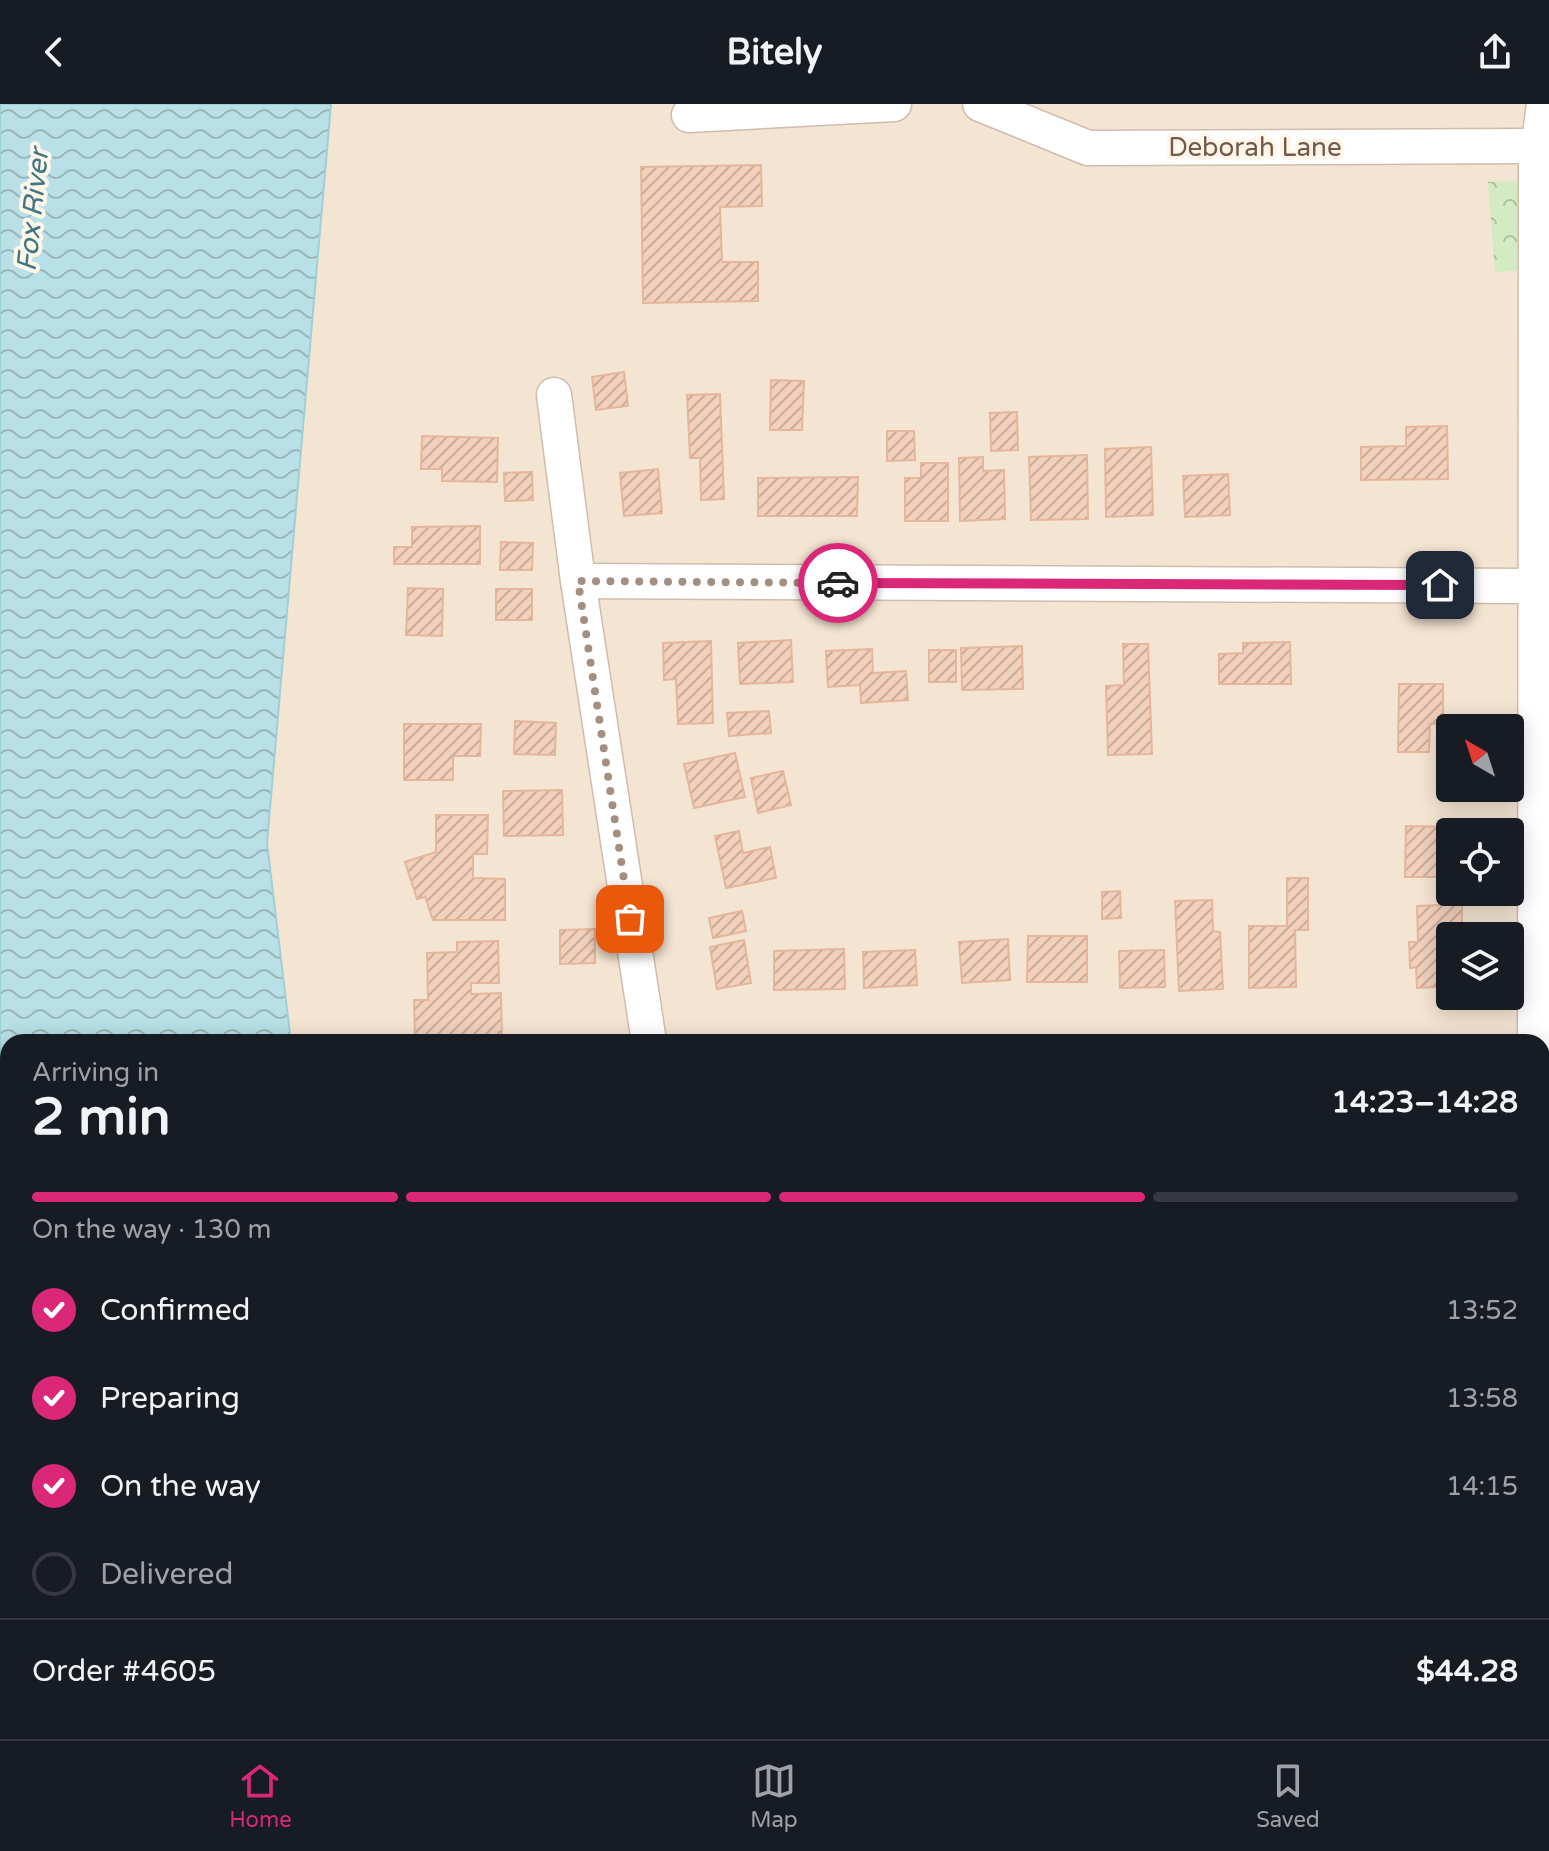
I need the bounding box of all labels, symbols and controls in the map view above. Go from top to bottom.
icon: back [32,30,76,74]
icon: share [1473,30,1517,74]
text: Bitely [727,31,822,74]
street label: Deborah Lane [1168,132,1342,163]
water label: Fox River [10,144,57,273]
courier [798,543,878,623]
pin [1406,551,1474,619]
icon: car [816,561,860,605]
icon: home [1418,563,1462,607]
north arrow [1436,714,1524,802]
map controls [1436,714,1524,1010]
button: locate [1436,818,1524,906]
pin [596,885,664,953]
icon: bag [608,897,652,941]
button: layers [1436,922,1524,1010]
text: Arriving in [32,1057,159,1088]
text: 14:23–14:28 [1331,1084,1518,1121]
text: 2 min [32,1086,171,1149]
text: On the way · 130 m [32,1214,271,1245]
icon: check [32,1288,76,1332]
text: Confirmed [100,1292,251,1329]
text: 13:52 [1446,1295,1518,1326]
icon: check [32,1376,76,1420]
text: Preparing [100,1380,240,1417]
text: 13:58 [1446,1383,1518,1414]
icon: check [32,1464,76,1508]
text: On the way [100,1468,261,1505]
text: 14:15 [1446,1471,1518,1502]
text: Delivered [100,1556,234,1593]
text: Order #4605 [32,1653,216,1690]
text: $44.28 [1416,1653,1518,1690]
tab: Home [229,1759,292,1833]
tab: Map [750,1759,798,1833]
tab: Saved [1256,1759,1320,1833]

